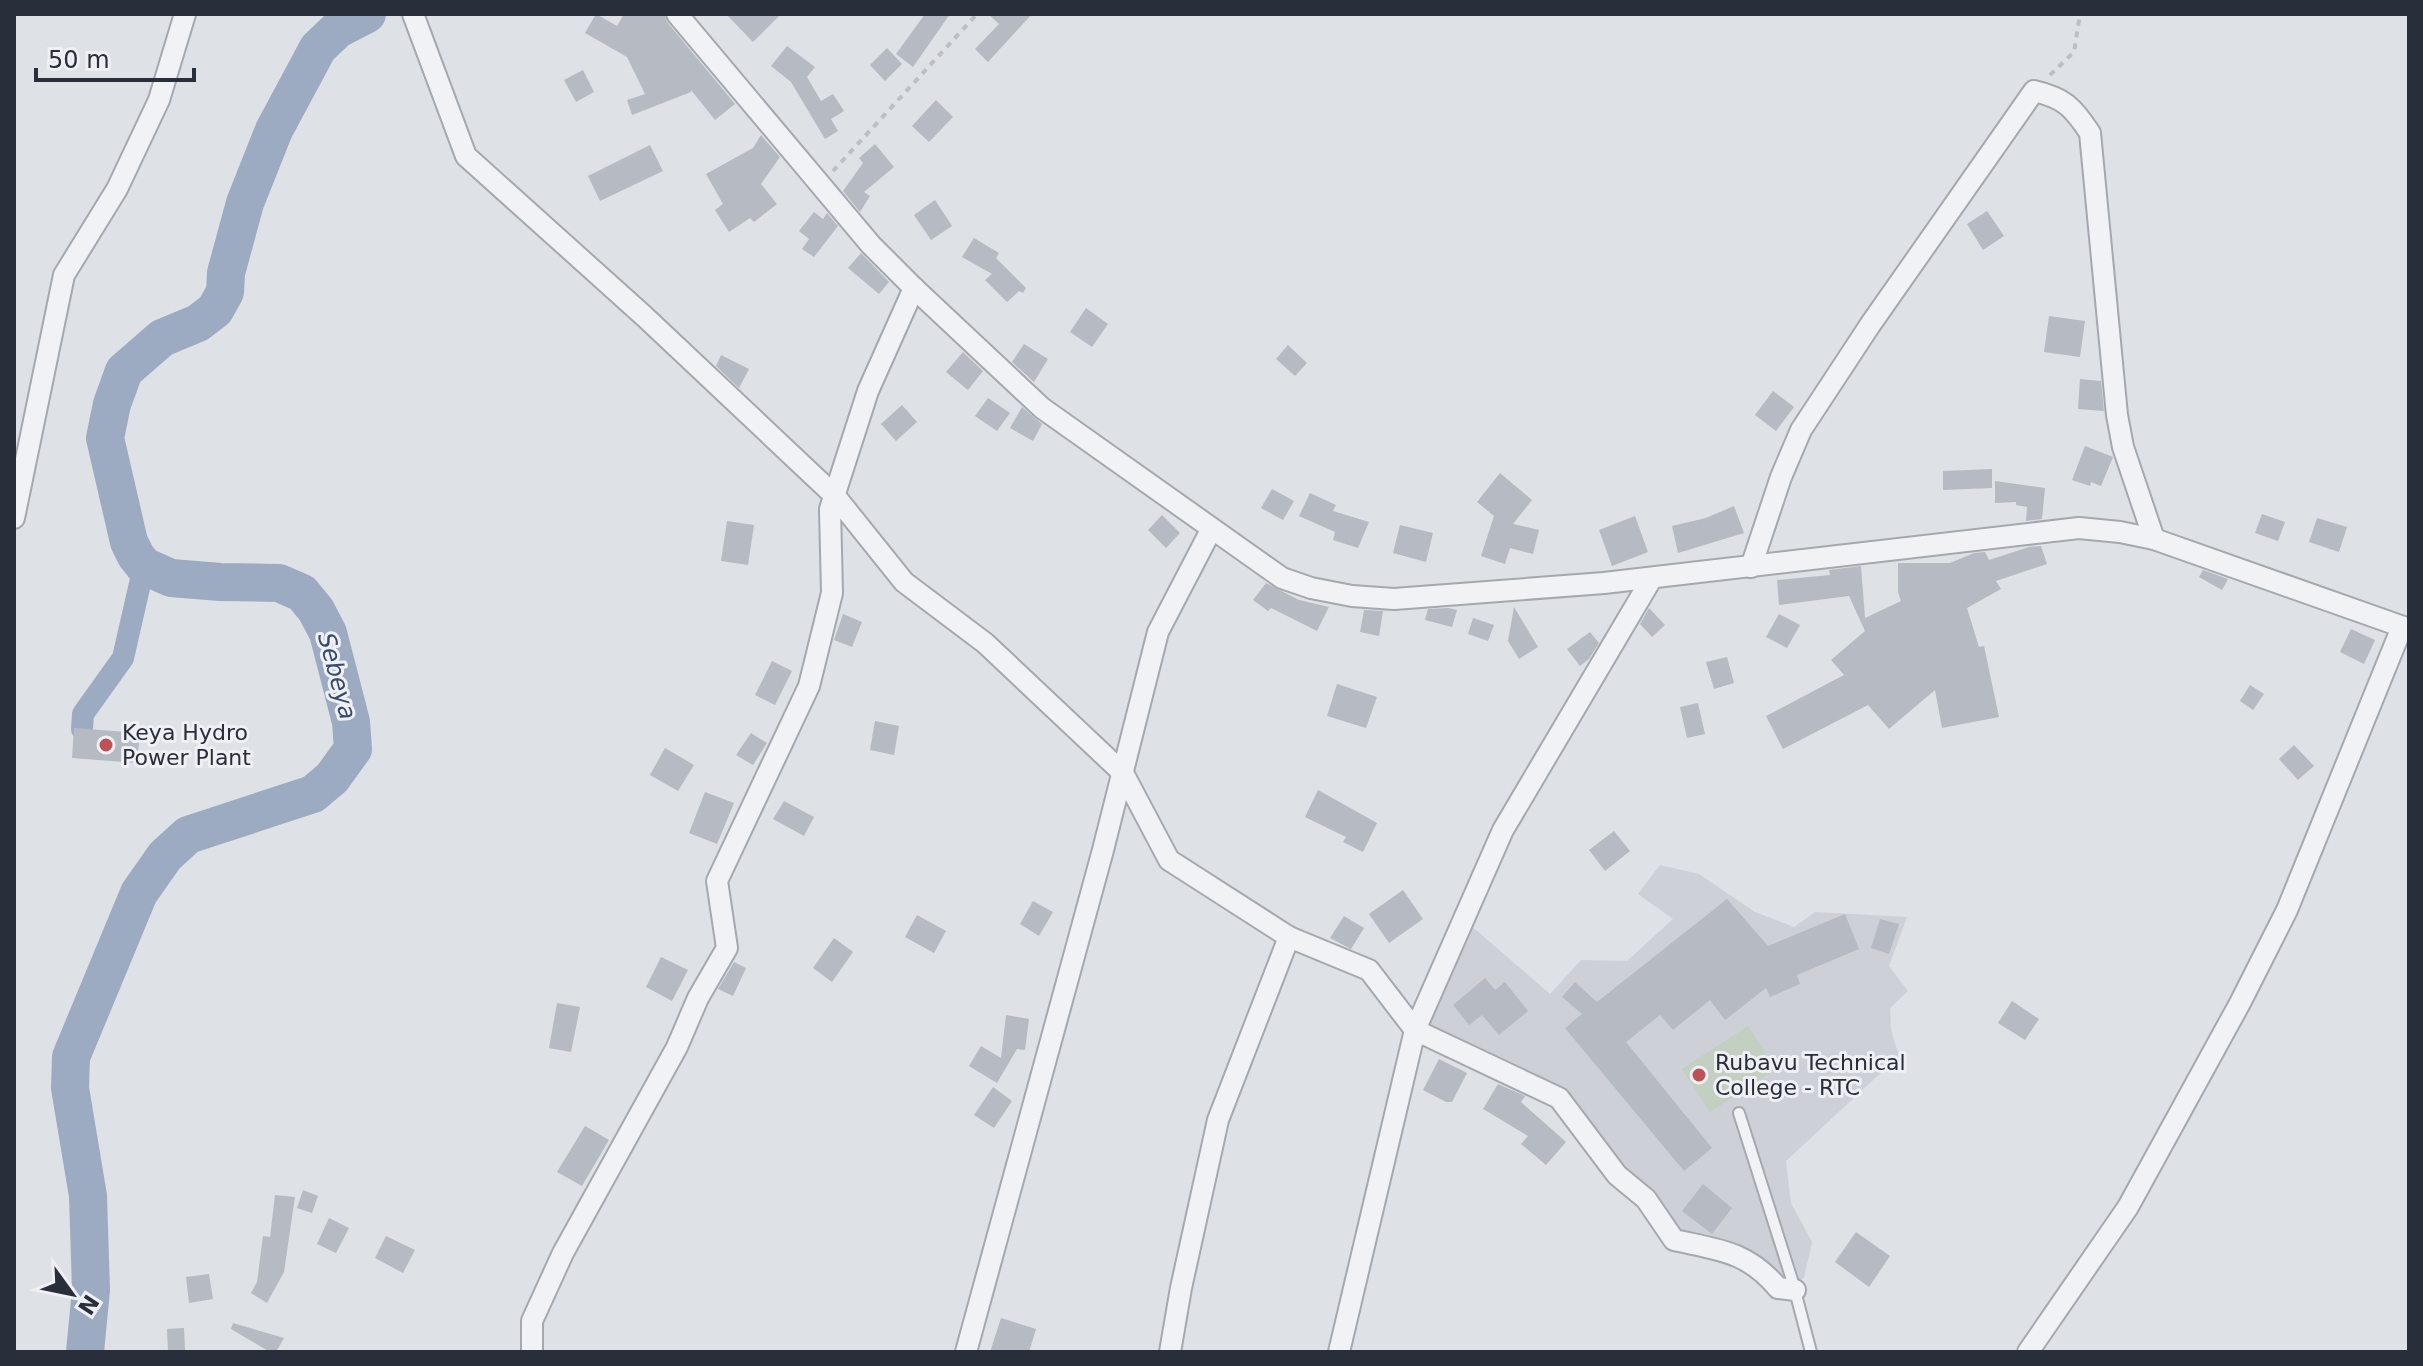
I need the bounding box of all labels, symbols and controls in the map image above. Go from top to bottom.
scale bar [36,32,194,82]
text: 50 m [48,46,110,74]
water label: Sebeya [312,629,362,723]
place label: Keya Hydro Power Plant [122,720,251,770]
marker: Keya Hydro Power Plant [97,736,115,754]
place label: Rubavu Technical College - RTC [1715,1050,1906,1100]
marker: Rubavu Technical College - RTC [1690,1066,1708,1084]
north arrow [32,1254,112,1334]
text: N [73,1290,104,1319]

